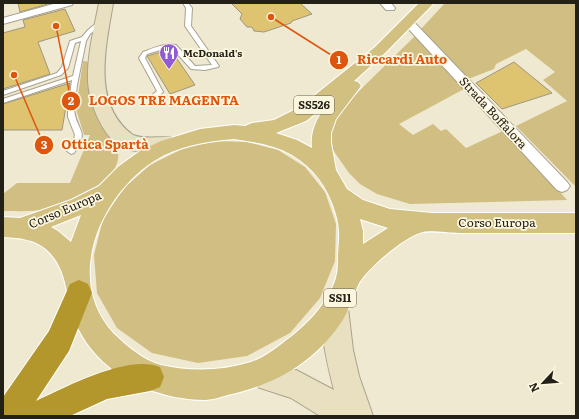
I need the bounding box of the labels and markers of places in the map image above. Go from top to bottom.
restaurant icon: McDonald's [158,42,180,70]
place label: McDonald's [183,45,242,60]
callout: Riccardi Auto [329,47,455,72]
callout: LOGOS TRE MAGENTA [61,88,247,113]
callout: Ottica Spartà [34,132,157,157]

